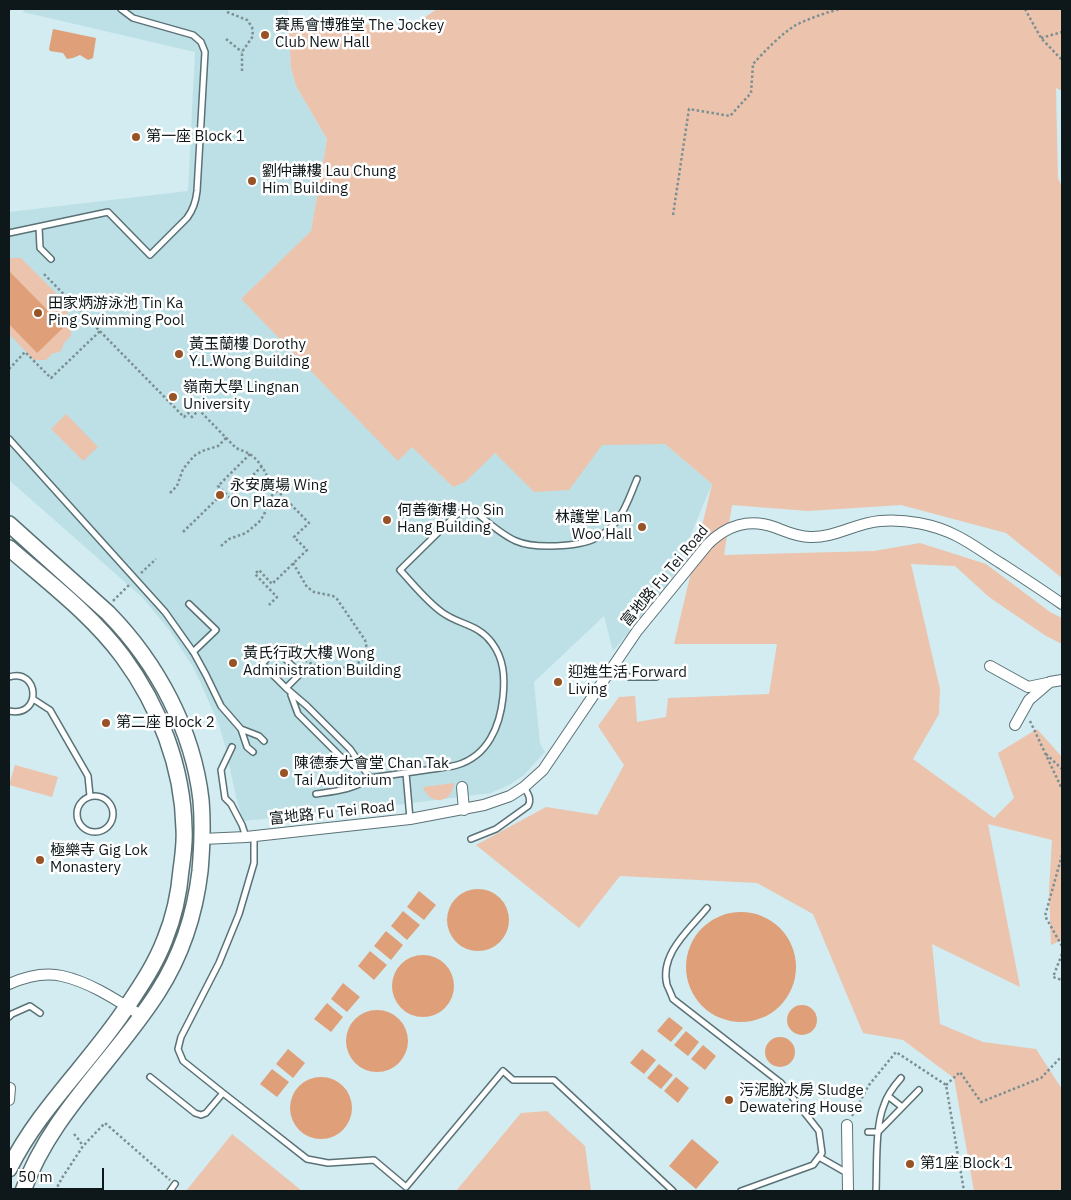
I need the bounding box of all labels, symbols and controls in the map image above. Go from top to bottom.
place label: 賽馬會博雅堂 The Jockey Club New Hall [275,17,444,52]
marker: 賽馬會博雅堂 The Jockey Club New Hall [259,29,271,41]
place label: 第一座 Block 1 [146,128,245,146]
marker: 第一座 Block 1 [130,131,142,143]
place label: 劉仲謙樓 Lau Chung Him Building [262,163,396,198]
marker: 劉仲謙樓 Lau Chung Him Building [246,175,258,187]
place label: 田家炳游泳池 Tin Ka Ping Swimming Pool [48,295,184,330]
marker: 田家炳游泳池 Tin Ka Ping Swimming Pool [32,307,44,319]
place label: 黃玉蘭樓 Dorothy Y.L.Wong Building [189,336,309,371]
marker: 黃玉蘭樓 Dorothy Y.L.Wong Building [173,348,185,360]
place label: 嶺南大學 Lingnan University [183,379,299,414]
marker: 嶺南大學 Lingnan University [167,391,179,403]
place label: 永安廣場 Wing On Plaza [230,477,327,512]
marker: 永安廣場 Wing On Plaza [214,489,226,501]
place label: 何善衡樓 Ho Sin Hang Building [397,502,504,537]
place label: 林護堂 Lam Woo Hall [555,509,632,544]
marker: 何善衡樓 Ho Sin Hang Building [381,514,393,526]
marker: 林護堂 Lam Woo Hall [636,521,648,533]
street label: 富地路 Fu Tei Road [618,522,712,630]
place label: 黃氏行政大樓 Wong Administration Building [243,645,401,680]
marker: 黃氏行政大樓 Wong Administration Building [227,657,239,669]
place label: 迎進生活 Forward Living [568,664,687,699]
marker: 迎進生活 Forward Living [552,676,564,688]
place label: 第二座 Block 2 [116,714,215,732]
marker: 第二座 Block 2 [100,717,112,729]
place label: 陳德泰大會堂 Chan Tak Tai Auditorium [294,755,449,790]
marker: 陳德泰大會堂 Chan Tak Tai Auditorium [278,767,290,779]
street label: 富地路 Fu Tei Road [268,797,396,829]
place label: 極樂寺 Gig Lok Monastery [50,842,148,877]
marker: 極樂寺 Gig Lok Monastery [34,854,46,866]
place label: 污泥脫水房 Sludge Dewatering House [739,1082,864,1117]
marker: 污泥脫水房 Sludge Dewatering House [723,1094,735,1106]
place label: 第1座 Block 1 [920,1155,1013,1173]
scale bar [12,1158,106,1190]
marker: 第1座 Block 1 [904,1158,916,1170]
text: 50 m [18,1167,53,1186]

